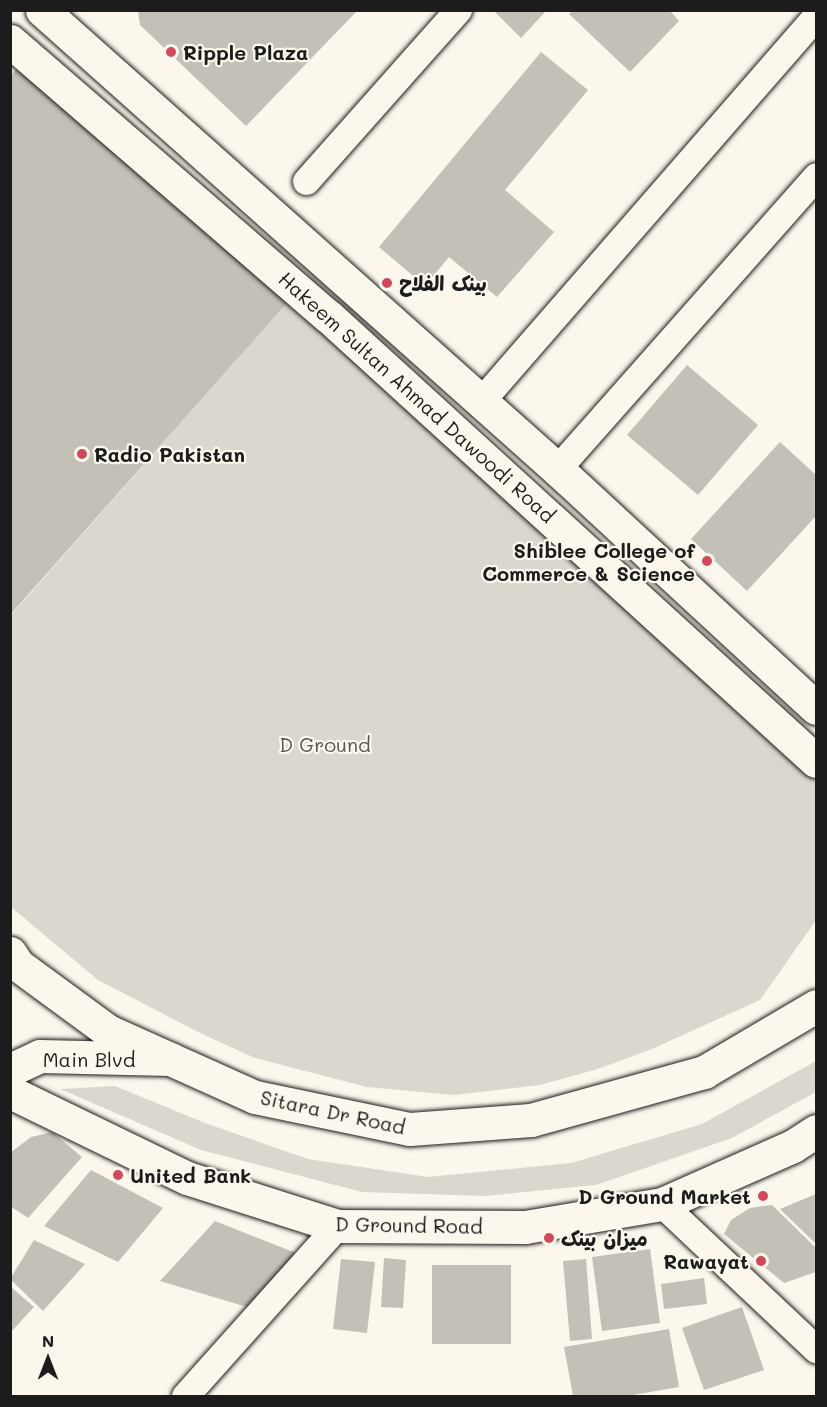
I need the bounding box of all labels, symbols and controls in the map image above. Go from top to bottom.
place label: Ripple Plaza [183,40,308,64]
marker: Ripple Plaza [164,45,178,59]
street label: Hakeem Sultan Ahmad Dawoodi Road [274,266,560,528]
place label: بینک الفلاح [399,271,487,295]
marker: بینک الفلاح [380,276,394,290]
place label: Radio Pakistan [94,442,245,466]
marker: Radio Pakistan [75,447,89,461]
place label: Shiblee College of Commerce & Science [482,538,695,585]
marker: Shiblee College of Commerce & Science [700,554,714,568]
park label: D Ground [279,732,371,756]
street label: Main Blvd [43,1047,135,1071]
street label: Sitara Dr Road [258,1085,408,1139]
place label: United Bank [130,1163,251,1187]
marker: United Bank [111,1168,125,1182]
place label: D Ground Market [578,1184,751,1208]
marker: D Ground Market [756,1189,770,1203]
street label: D Ground Road [335,1212,483,1238]
place label: میزان بینک [561,1226,648,1250]
marker: میزان بینک [542,1231,556,1245]
place label: Rawayat [663,1249,749,1273]
marker: Rawayat [754,1254,768,1268]
north arrow [18,1329,78,1389]
text: N [42,1330,54,1351]

